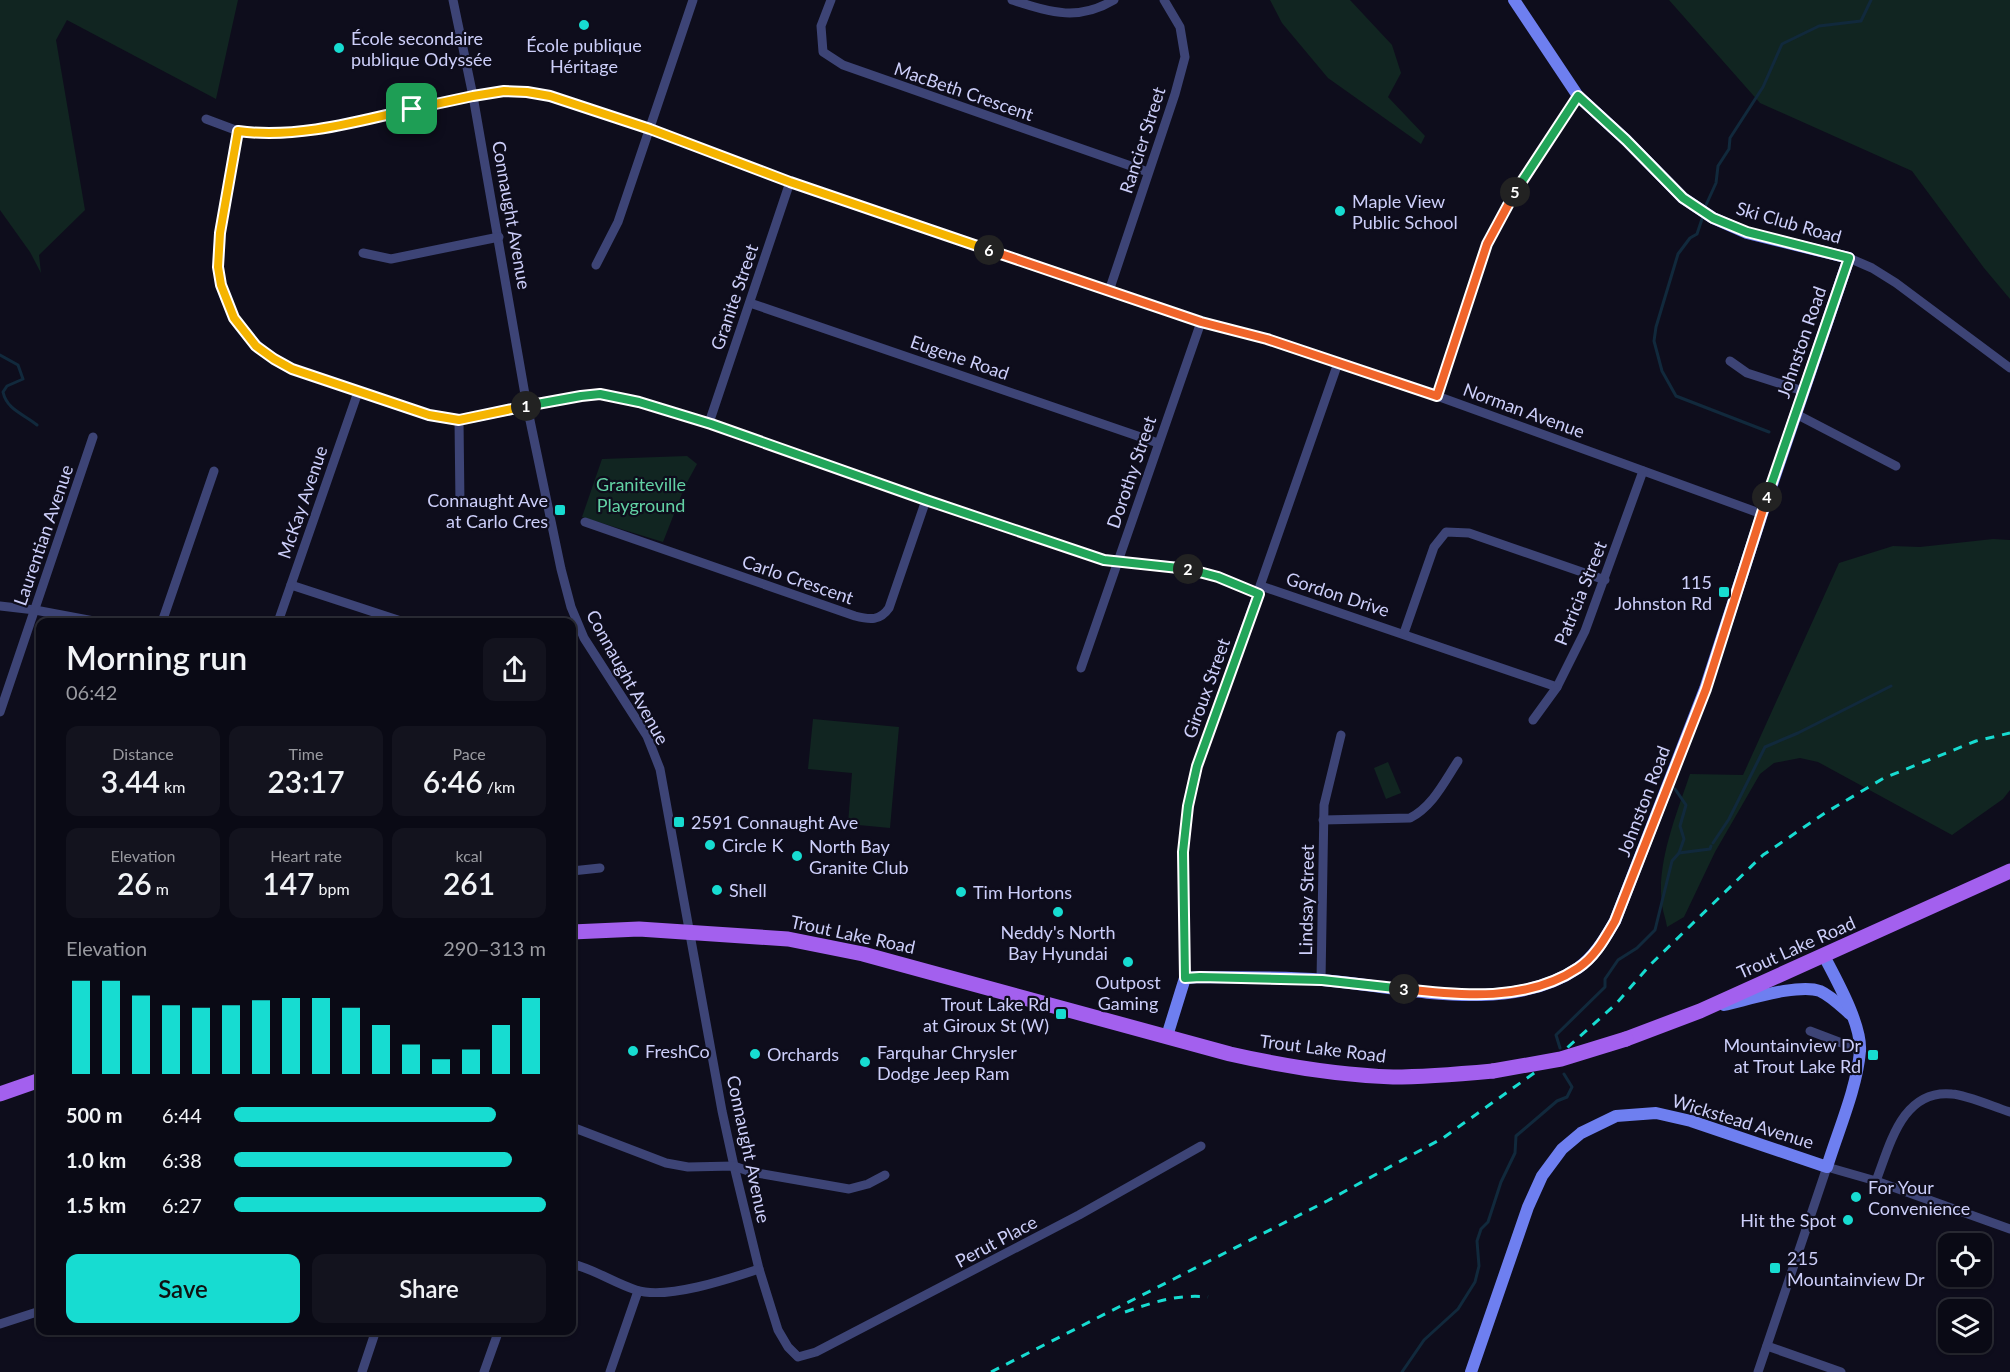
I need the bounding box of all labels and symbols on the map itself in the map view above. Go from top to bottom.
marker: École publique Héritage [577,18,591,32]
place label: École secondaire publique Odyssée [351,27,492,70]
place label: École publique Héritage [526,34,642,77]
marker: École secondaire publique Odyssée [332,41,346,55]
street label: MacBeth Crescent [892,57,1037,125]
pin [386,83,437,134]
street label: Rancier Street [1114,83,1170,196]
street label: Connaught Avenue [488,139,536,291]
pin: 5 [1500,177,1530,207]
place label: Maple View Public School [1352,190,1458,233]
street label: Ski Club Road [1734,196,1844,248]
marker: Maple View Public School [1333,204,1347,218]
pin: 6 [974,235,1004,265]
street label: Granite Street [706,241,763,353]
street label: Johnston Road [1772,283,1830,401]
street label: Eugene Road [908,330,1012,384]
street label: Norman Avenue [1460,378,1588,442]
pin: 1 [511,391,541,421]
street label: Dorothy Street [1102,413,1161,531]
street label: McKay Avenue [272,443,332,561]
street label: Laurentian Avenue [9,462,77,608]
park label: Graniteville Playground [596,473,686,516]
pin: 4 [1752,482,1782,512]
place label: Connaught Ave at Carlo Cres [427,489,548,532]
marker: Connaught Ave at Carlo Cres [553,503,567,517]
street label: Patricia Street [1549,537,1611,648]
street label: Carlo Crescent [739,550,857,609]
pin: 2 [1173,554,1203,584]
street label: Gordon Drive [1284,567,1392,621]
place label: 115 Johnston Rd [1614,571,1712,614]
marker: 115 Johnston Rd [1717,585,1731,599]
street label: Connaught Avenue [582,606,674,748]
street label: Giroux Street [1178,634,1234,741]
street label: Johnston Road [1612,743,1674,859]
place label: 2591 Connaught Ave [691,811,858,833]
marker: 2591 Connaught Ave [672,815,686,829]
place label: Circle K [722,834,783,856]
place label: North Bay Granite Club [809,835,909,878]
marker: Circle K [703,838,717,852]
street label: Lindsay Street [1294,844,1318,956]
marker: North Bay Granite Club [790,849,804,863]
place label: Shell [729,879,767,901]
place label: Tim Hortons [973,881,1072,903]
marker: Shell [710,883,724,897]
marker: Tim Hortons [954,885,968,899]
marker: Neddy's North Bay Hyundai [1051,905,1065,919]
street label: Trout Lake Road [789,910,917,958]
street label: Trout Lake Road [1734,911,1858,983]
place label: Neddy's North Bay Hyundai [1000,921,1116,964]
marker: Outpost Gaming [1121,955,1135,969]
place label: Outpost Gaming [1095,971,1161,1014]
pin: 3 [1389,974,1419,1004]
place label: Trout Lake Rd at Giroux St (W) [923,993,1049,1036]
marker: Trout Lake Rd at Giroux St (W) [1054,1007,1068,1021]
street label: Trout Lake Road [1259,1029,1387,1067]
place label: Mountainview Dr at Trout Lake Rd [1723,1034,1861,1077]
place label: FreshCo [645,1040,710,1062]
place label: Farquhar Chrysler Dodge Jeep Ram [877,1041,1017,1084]
place label: Orchards [767,1043,839,1065]
marker: FreshCo [626,1044,640,1058]
marker: Orchards [748,1047,762,1061]
marker: Mountainview Dr at Trout Lake Rd [1866,1048,1880,1062]
marker: Farquhar Chrysler Dodge Jeep Ram [858,1055,872,1069]
street label: Connaught Avenue [723,1073,775,1225]
street label: Wickstead Avenue [1670,1089,1816,1153]
place label: For Your Convenience [1868,1176,1970,1219]
marker: For Your Convenience [1849,1190,1863,1204]
place label: Hit the Spot [1740,1209,1837,1231]
street label: Perut Place [951,1210,1041,1272]
marker: Hit the Spot [1841,1213,1855,1227]
place label: 215 Mountainview Dr [1787,1247,1925,1290]
marker: 215 Mountainview Dr [1768,1261,1782,1275]

